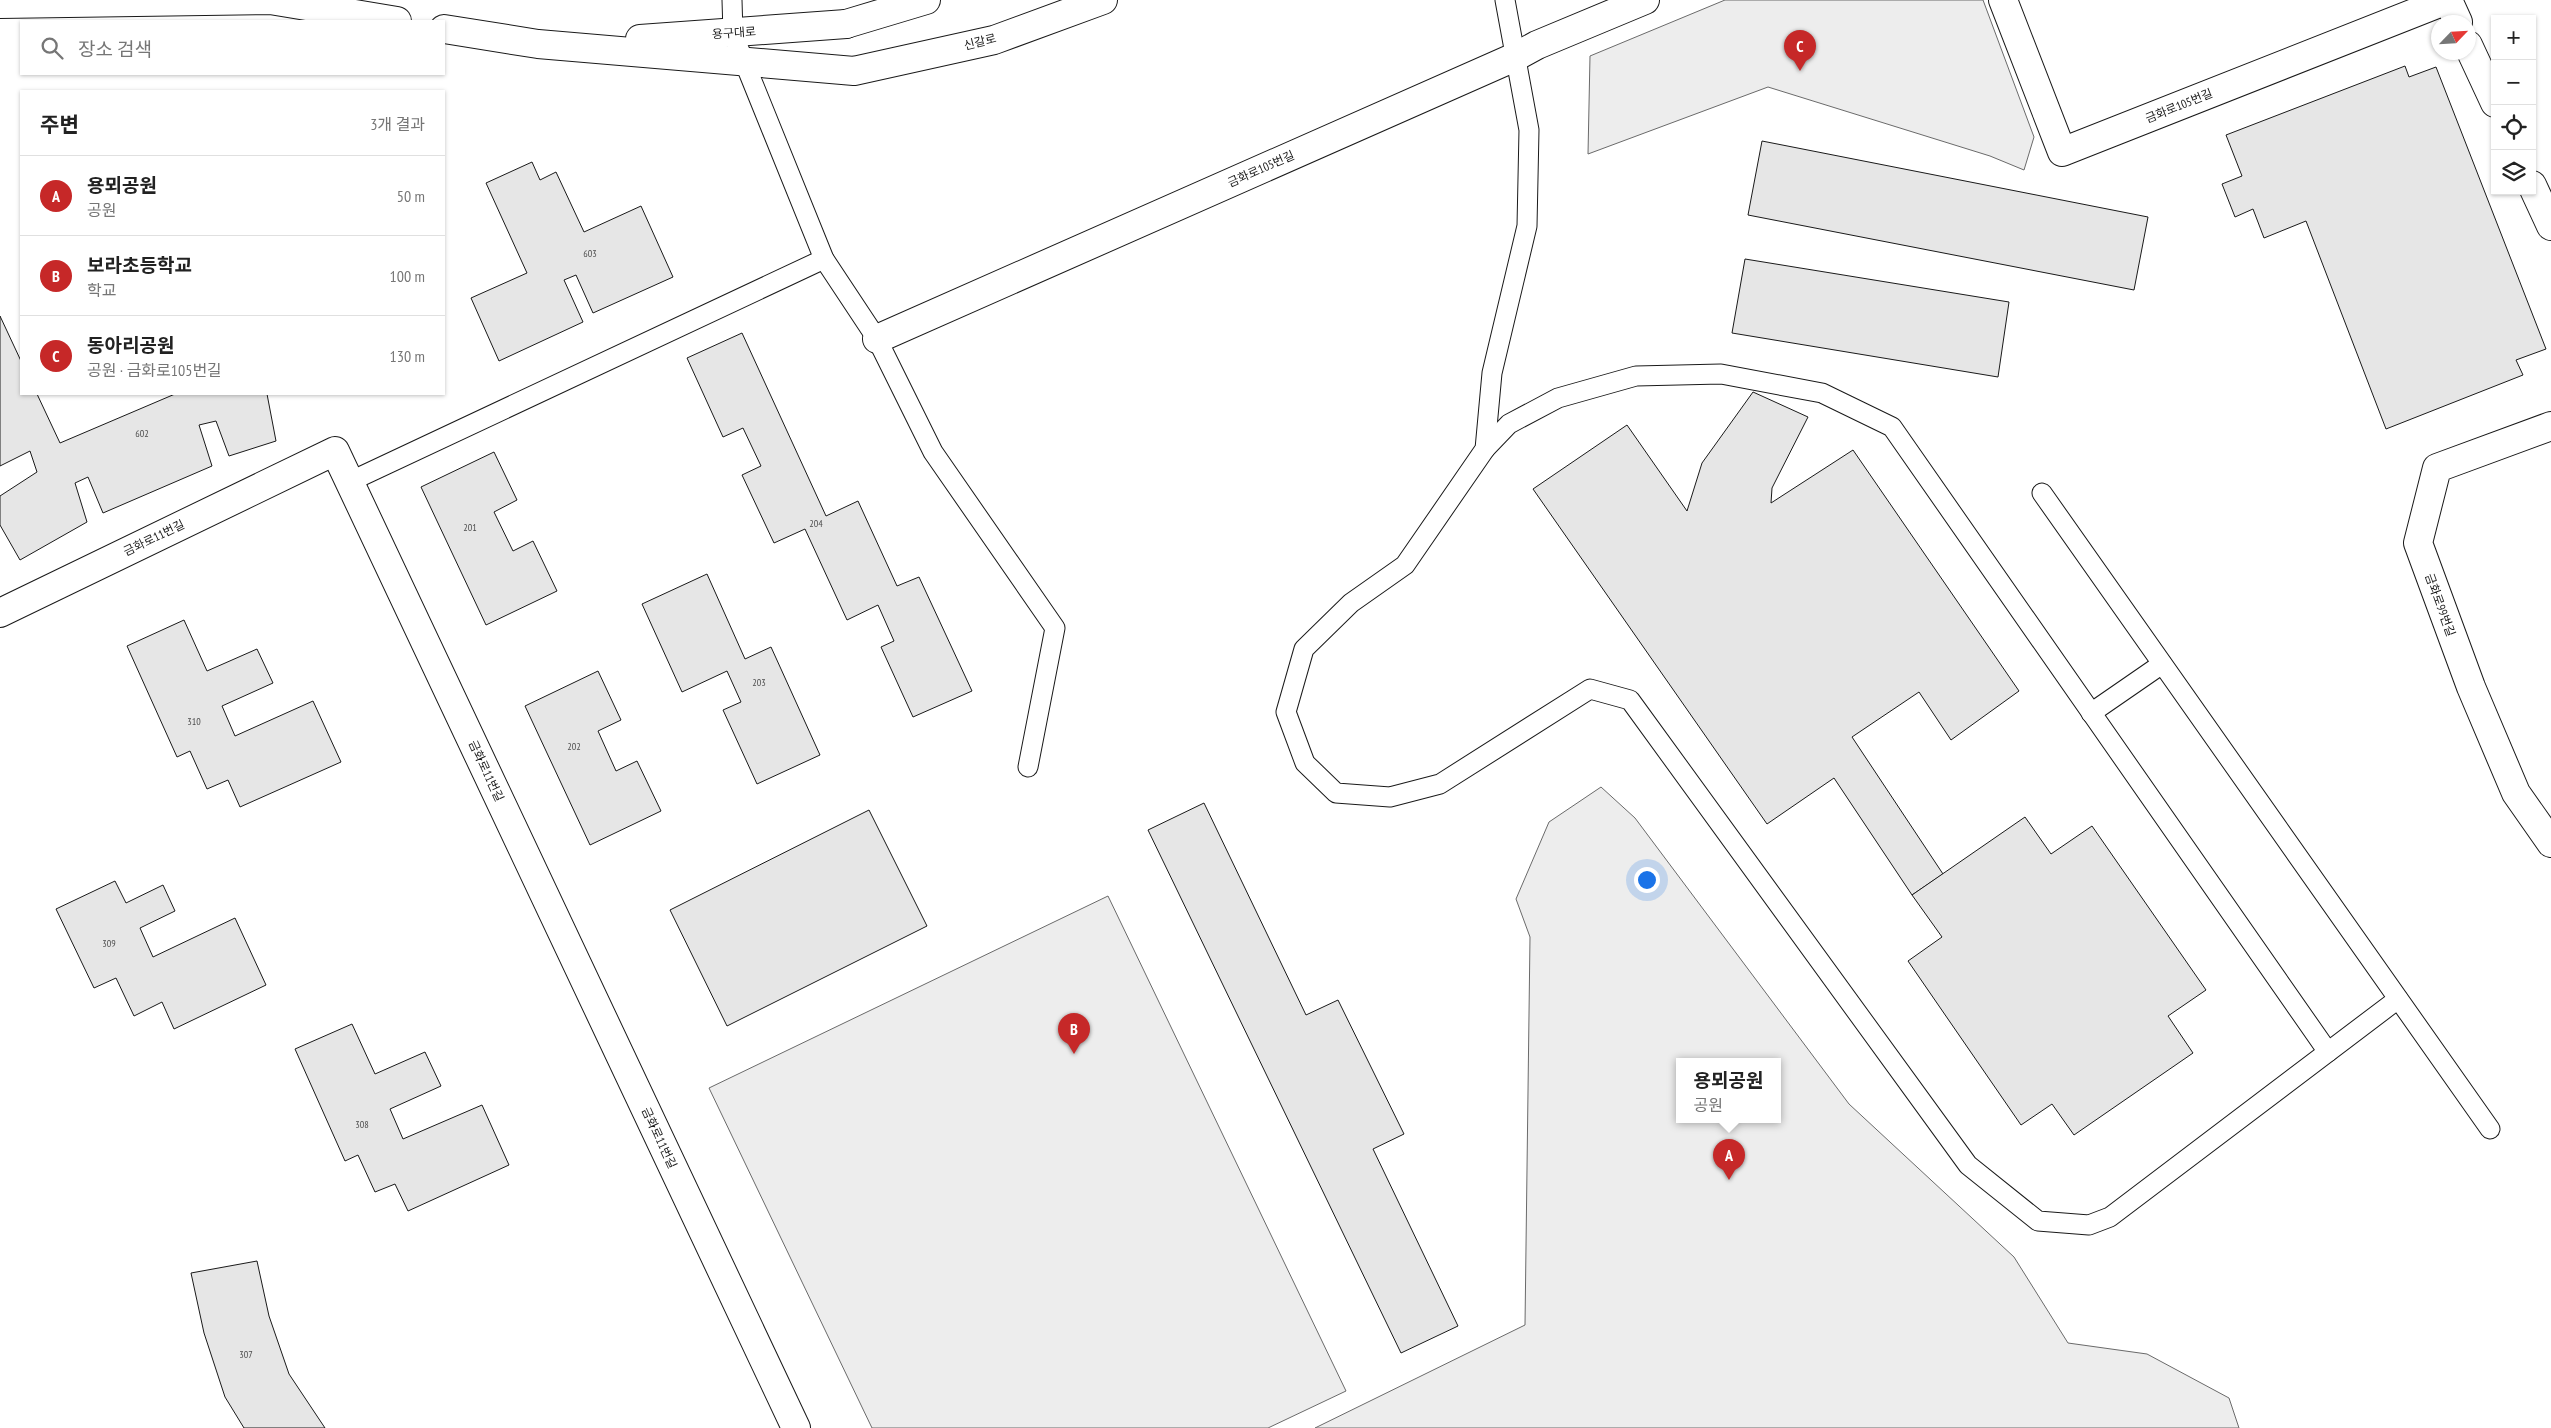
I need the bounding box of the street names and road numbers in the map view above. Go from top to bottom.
street label: 용구대로 [711,23,757,42]
street label: 신갈로 [962,30,998,53]
street label: 금화로105번길 [2143,85,2215,126]
street label: 금화로105번길 [1225,147,1296,190]
street label: 금화로11번길 [121,516,187,559]
street label: 금화로99번길 [2422,571,2459,638]
street label: 금화로11번길 [466,738,507,804]
street label: 금화로11번길 [639,1105,680,1171]

